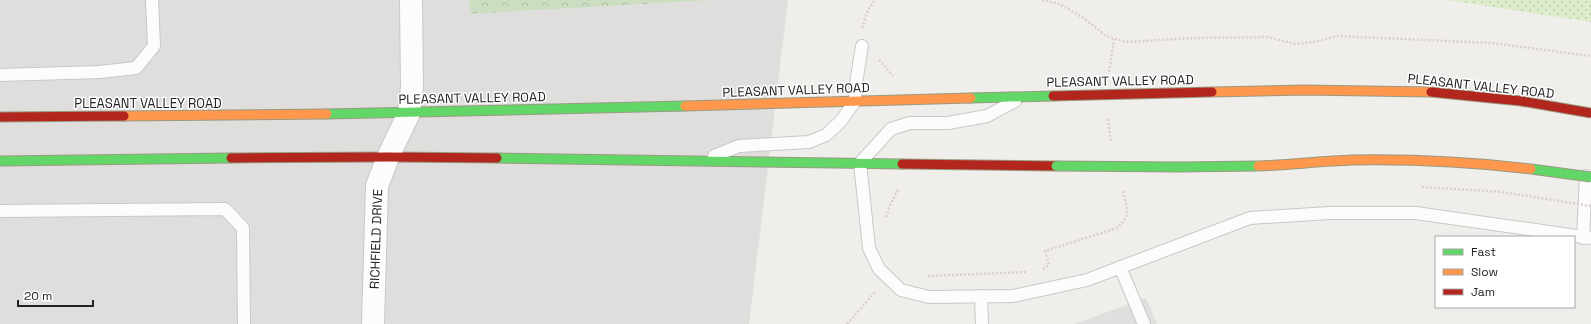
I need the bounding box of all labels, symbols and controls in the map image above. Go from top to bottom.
street label: PLEASANT VALLEY ROAD [1407,70,1555,102]
street label: PLEASANT VALLEY ROAD [1046,71,1194,91]
street label: PLEASANT VALLEY ROAD [722,79,870,101]
street label: PLEASANT VALLEY ROAD [398,88,546,108]
street label: PLEASANT VALLEY ROAD [74,95,222,112]
street label: RICHFIELD DRIVE [366,189,386,289]
legend [1435,236,1575,308]
text: Fast [1471,244,1496,260]
text: Slow [1471,264,1498,280]
scale bar [18,282,93,308]
text: Jam [1471,284,1495,300]
text: 20 m [24,288,52,304]

